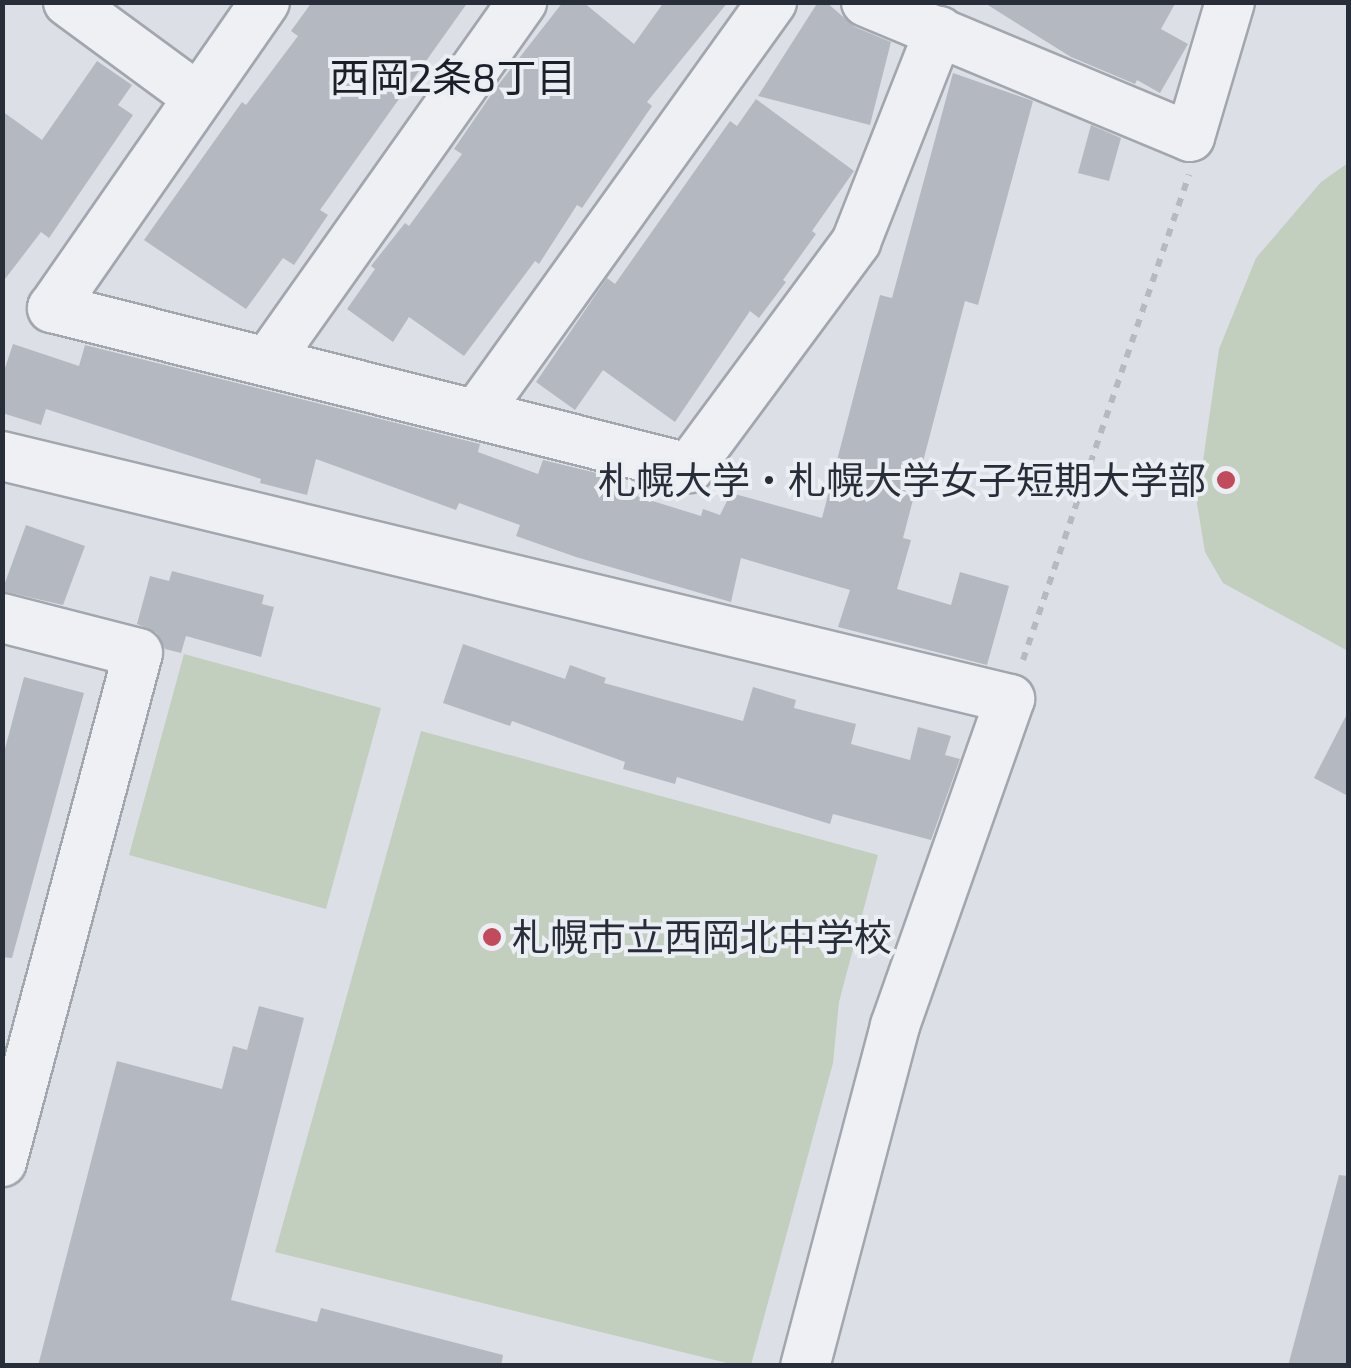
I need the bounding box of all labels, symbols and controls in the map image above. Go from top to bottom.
district label: 西岡2条8丁目 [330,52,576,100]
place label: 札幌大学・札幌大学女子短期大学部 [598,457,1206,503]
marker: 札幌大学・札幌大学女子短期大学部 [1215,469,1237,491]
place label: 札幌市立西岡北中学校 [512,914,892,960]
marker: 札幌市立西岡北中学校 [481,926,503,948]

